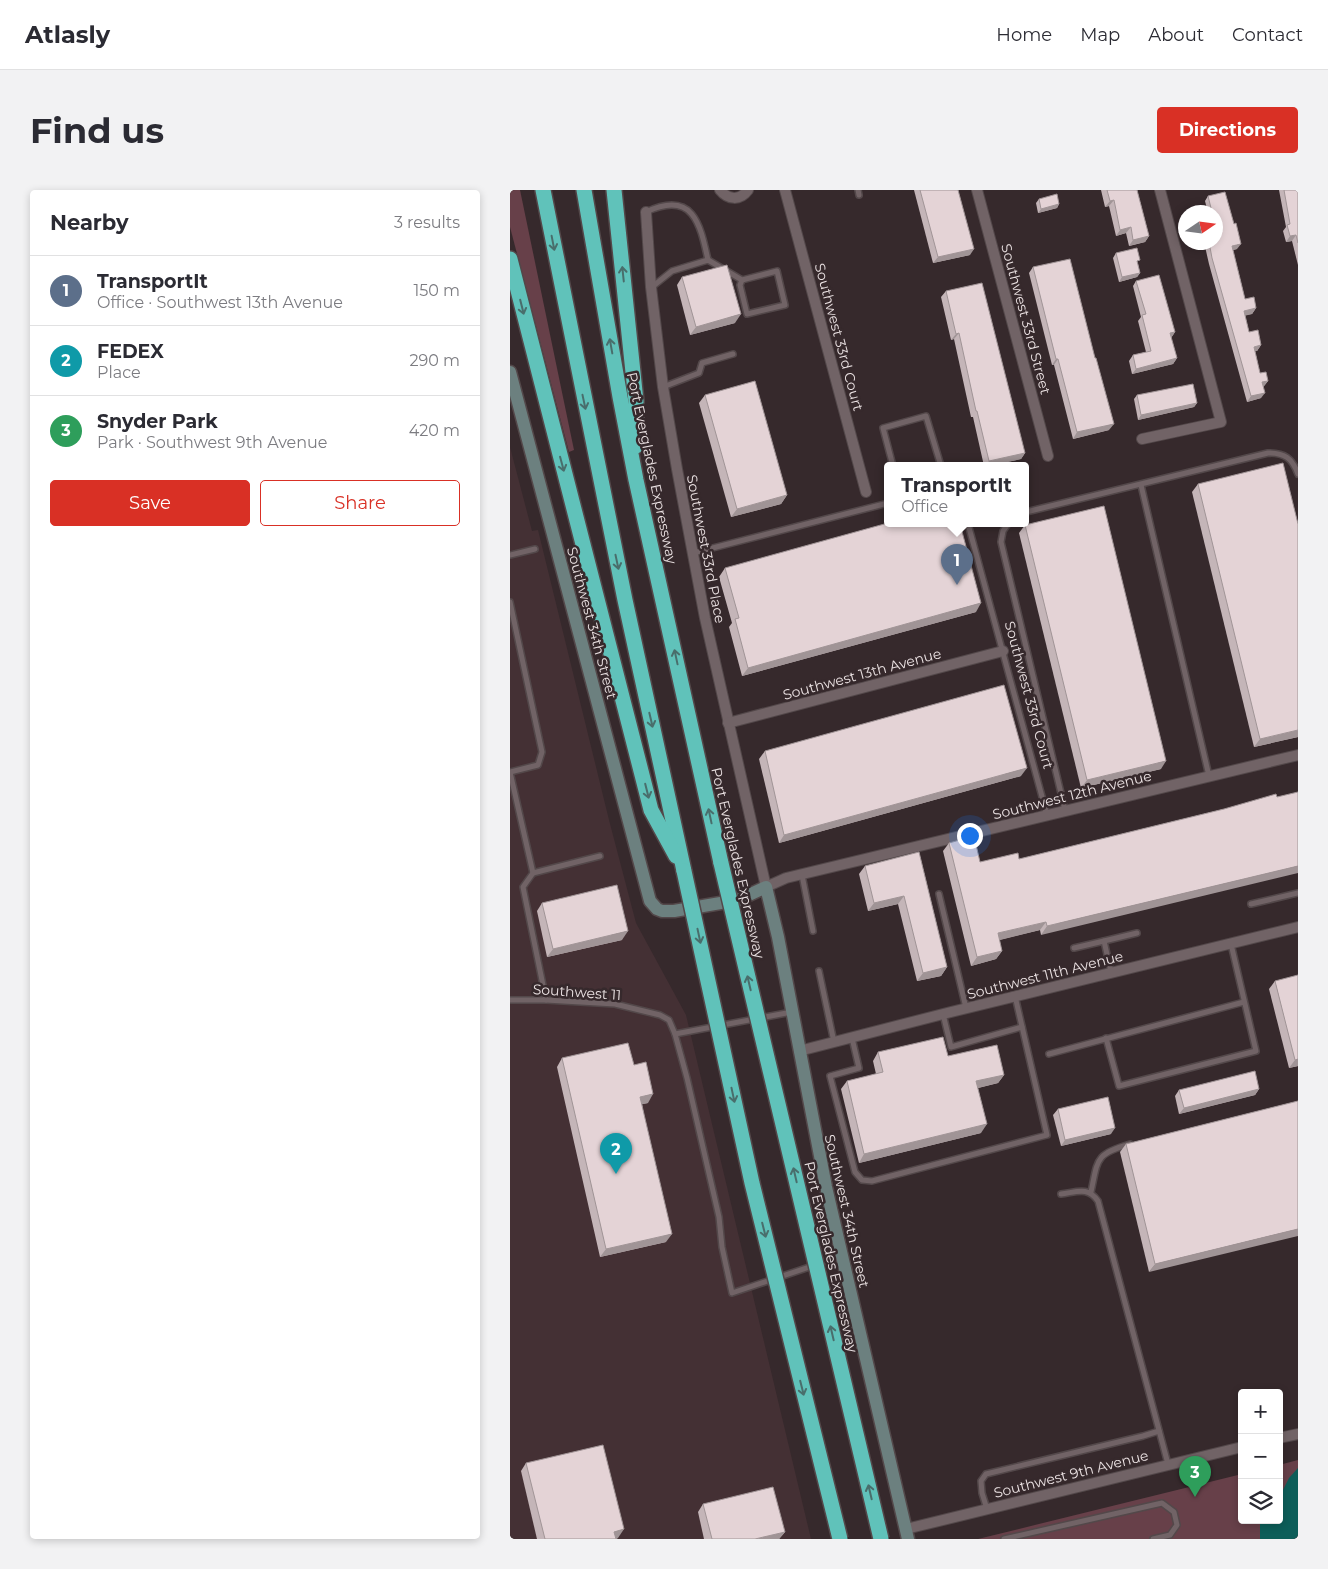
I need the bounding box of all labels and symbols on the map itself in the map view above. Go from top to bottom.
north arrow [1178,205,1223,250]
one-way arrow [549,235,558,251]
street label: Southwest 33rd Street [997,242,1055,397]
street label: Southwest 33rd Court [811,261,867,413]
one-way arrow [618,266,628,282]
one-way arrow [518,298,527,314]
one-way arrow [605,338,615,354]
street label: Port Everglades Expressway [623,370,681,566]
one-way arrow [580,394,589,410]
one-way arrow [558,456,567,472]
street label: Southwest 33rd Place [683,473,729,625]
pin: 1 [941,544,973,585]
street label: Southwest 34th Street [563,545,621,701]
one-way arrow [613,553,622,569]
street label: Southwest 33rd Court [1001,619,1057,771]
street label: Southwest 13th Avenue [781,644,943,704]
one-way arrow [670,650,680,666]
one-way arrow [647,712,656,728]
street label: Port Everglades Expressway [707,766,769,961]
street label: Southwest 12th Avenue [991,767,1153,823]
one-way arrow [642,782,652,798]
one-way arrow [705,808,715,824]
your location [957,823,983,849]
one-way arrow [694,928,704,944]
street label: Southwest 11th Avenue [965,947,1125,1003]
one-way arrow [744,976,753,992]
street label: Southwest 11 [532,980,622,1004]
one-way arrow [729,1086,738,1102]
pin: 2 [600,1133,632,1174]
street label: Southwest 34th Street [821,1133,873,1290]
street label: Port Everglades Expressway [800,1160,862,1355]
one-way arrow [790,1168,799,1184]
one-way arrow [760,1222,769,1238]
one-way arrow [827,1326,836,1342]
one-way arrow [798,1379,808,1395]
street label: Southwest 9th Avenue [992,1446,1150,1502]
pin: 3 [1179,1456,1211,1497]
one-way arrow [865,1484,874,1500]

